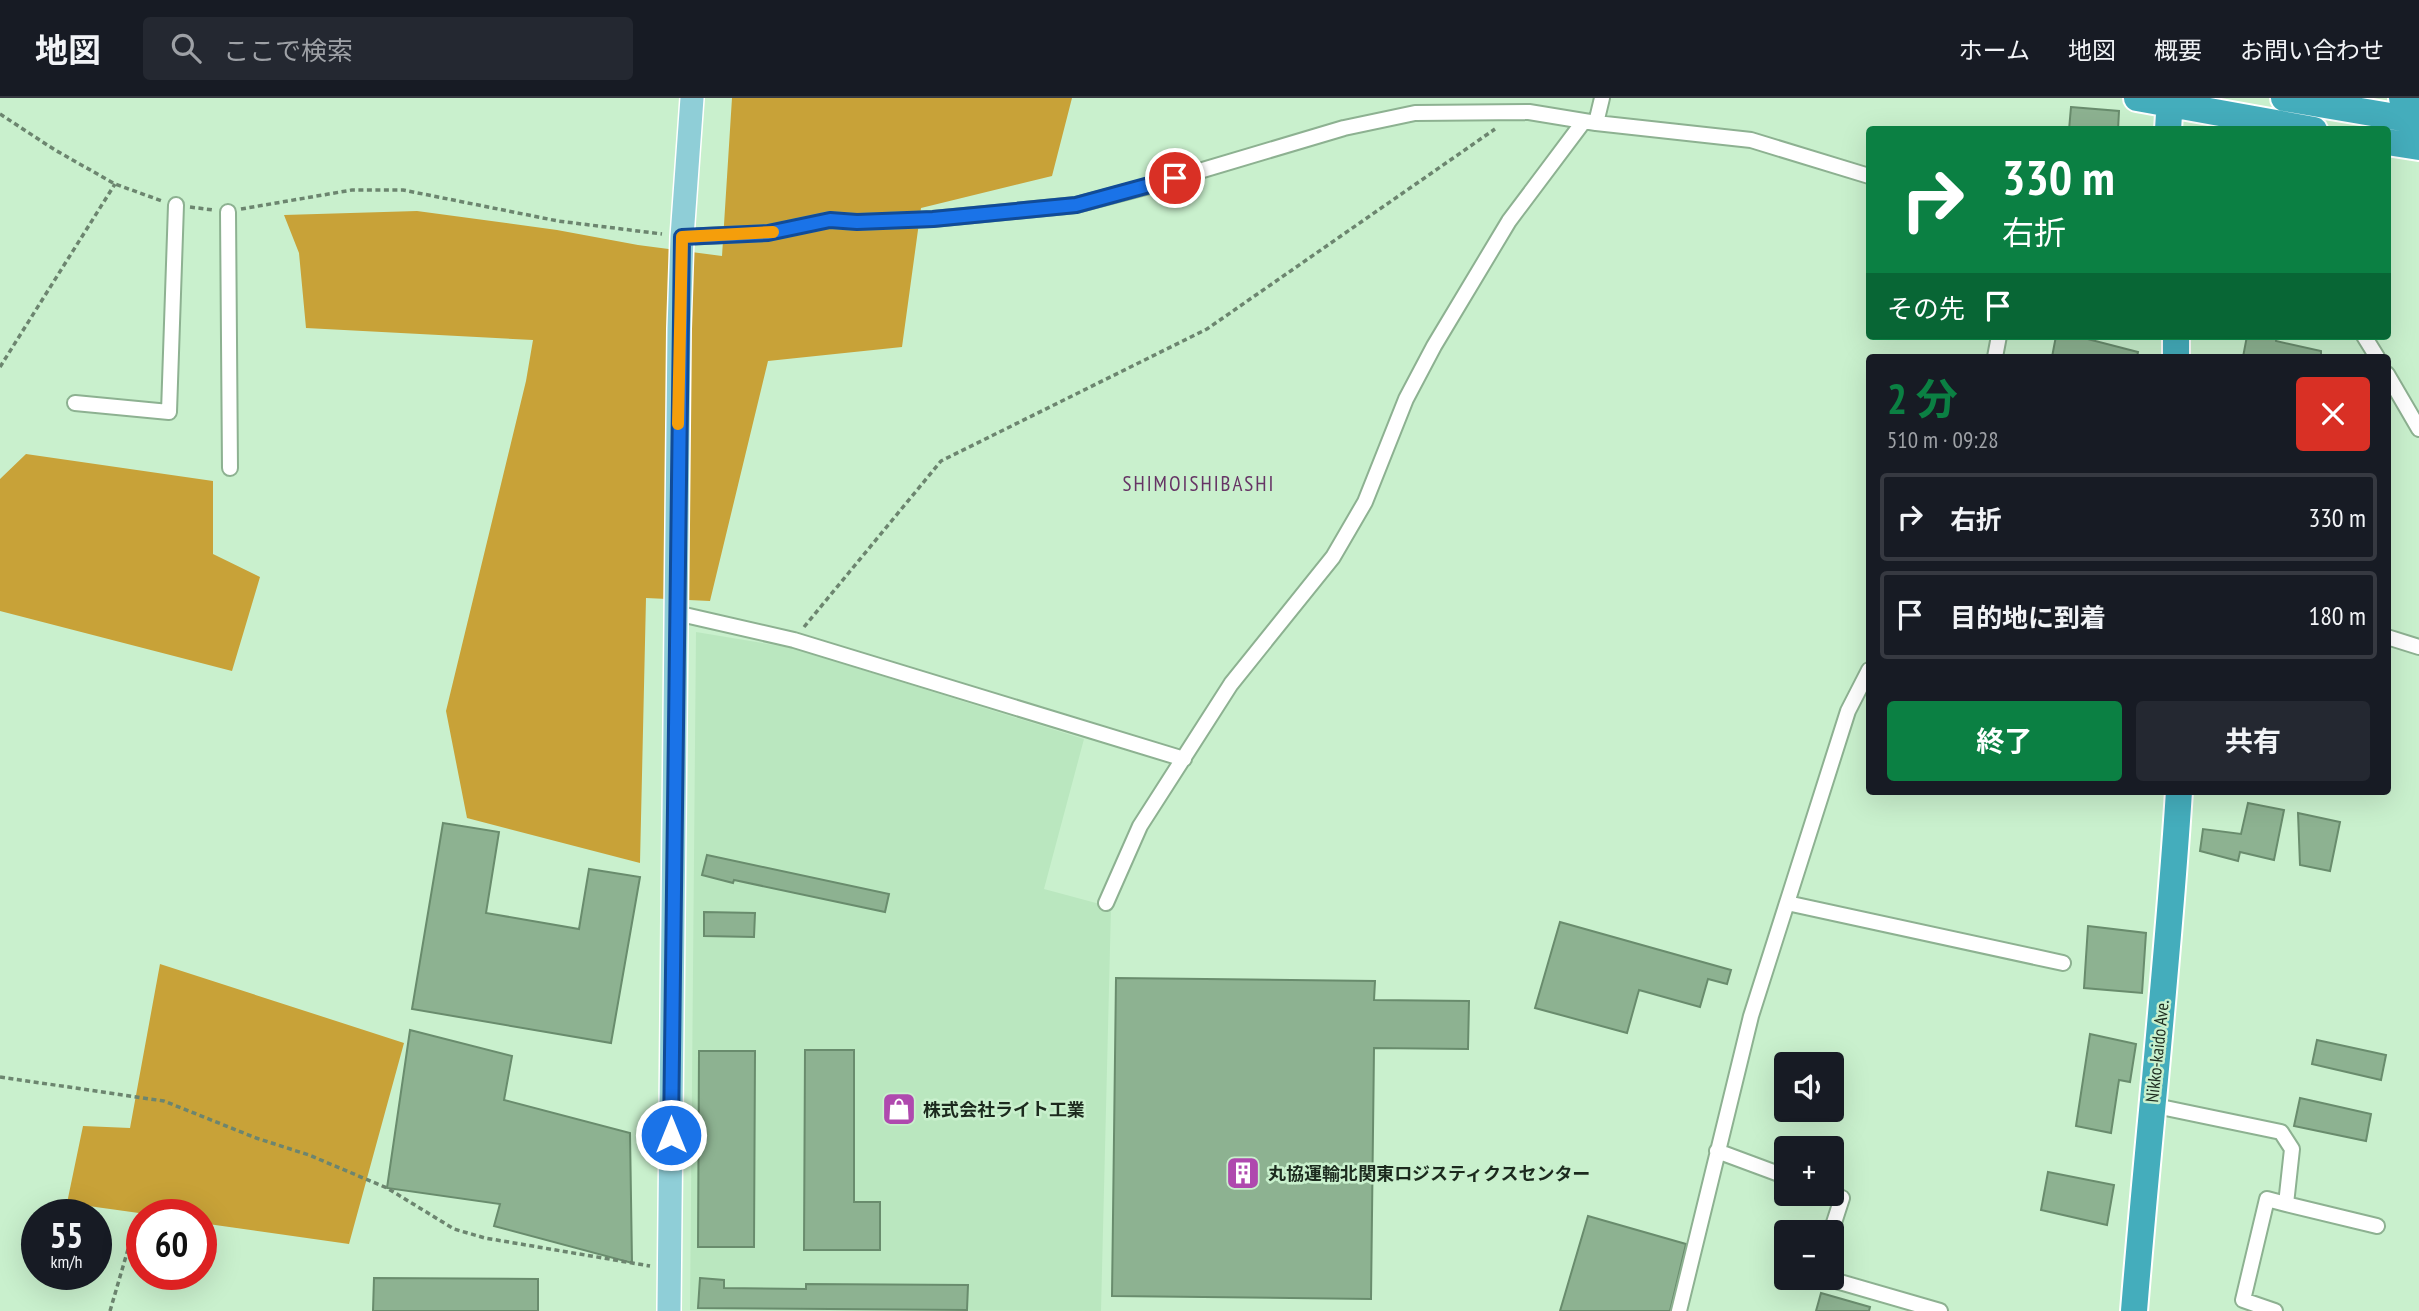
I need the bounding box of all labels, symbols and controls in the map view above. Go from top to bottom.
search box [143,17,633,80]
text: 地図 [35,28,101,71]
icon: search [167,29,205,67]
text: ここで検索 [223,34,353,67]
text: ホーム [1959,35,2030,66]
text: 地図 [2068,35,2116,66]
text: 概要 [2154,35,2202,66]
text: お問い合わせ [2240,35,2384,66]
text: 330 m [2002,145,2115,209]
pin [1145,148,1205,208]
icon: right [1887,154,1978,245]
icon: arrive [1156,159,1194,197]
text: 右折 [2002,211,2066,253]
icon: arrive [1979,287,2017,325]
text: その先 [1887,292,1965,325]
text: 2 分 [1887,371,1958,426]
button: close [2296,377,2370,451]
text: 510 m · 09:28 [1887,425,1999,454]
district label: SHIMOISHIBASHI [1122,470,1276,497]
icon: right [1891,498,1929,536]
text: 330 m [2308,501,2366,534]
text: 右折 [1950,503,2002,536]
icon: arrive [1891,596,1929,634]
text: 180 m [2308,599,2366,632]
text: 目的地に到着 [1950,601,2106,634]
button: 終了 [1887,701,2122,781]
button: 共有 [2136,701,2370,781]
street label: Nikko-kaido Ave. [2140,999,2174,1103]
map controls [1774,1052,1844,1290]
button: sound [1774,1052,1844,1122]
shop icon: 株式会社ライト工業 [880,1090,918,1128]
position arrow [634,1098,708,1172]
place label: 株式会社ライト工業 [923,1098,1085,1121]
button: + [1774,1136,1844,1206]
building icon: 丸協運輸北関東ロジスティクスセンター [1224,1154,1262,1192]
place label: 丸協運輸北関東ロジスティクスセンター [1268,1162,1590,1185]
speed limit sign: 60 [126,1199,217,1290]
text: 55 [50,1212,83,1258]
button: − [1774,1220,1844,1290]
text: km/h [51,1250,82,1273]

